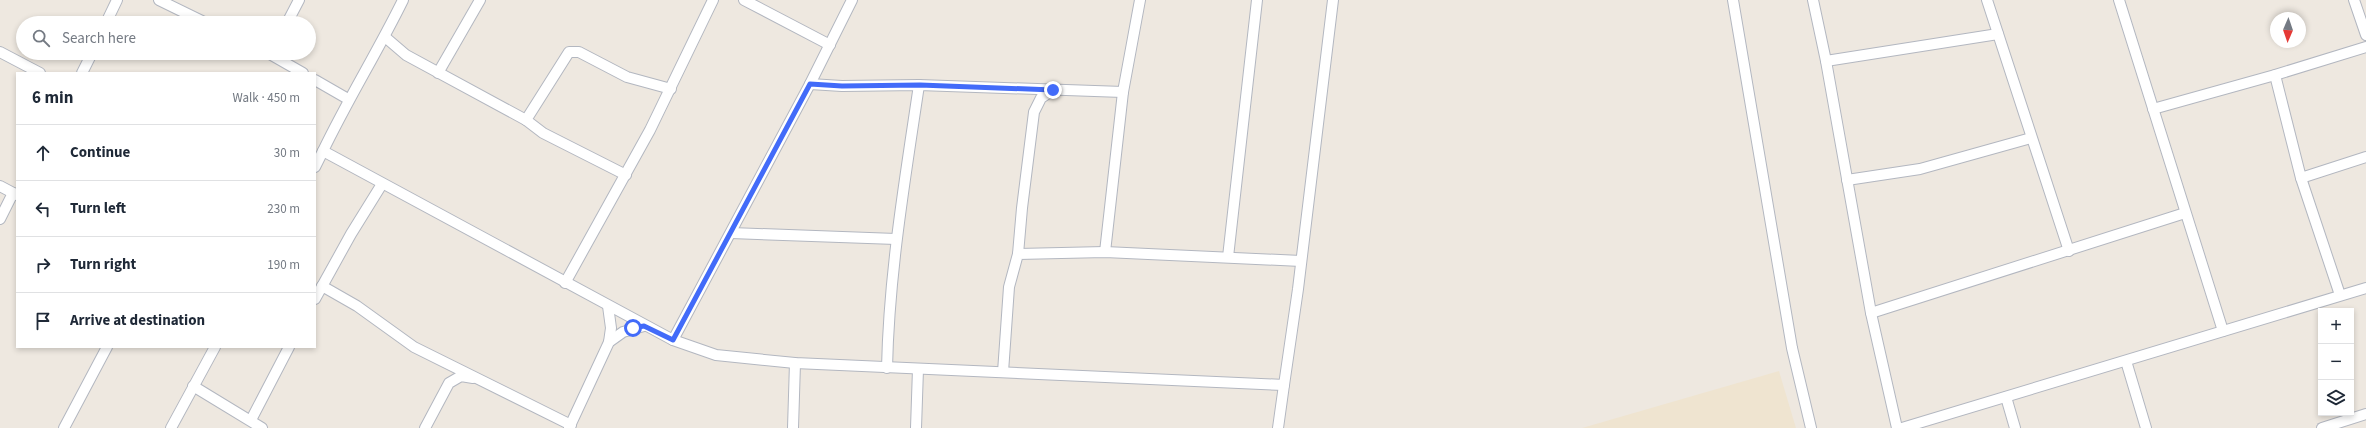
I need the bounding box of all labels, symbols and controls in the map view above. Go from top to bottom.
north arrow [2270,12,2306,48]
search box [16,16,316,60]
icon: search [30,27,52,49]
text: Search here [62,28,136,49]
route end [1044,81,1062,99]
text: 6 min [32,86,73,110]
text: Walk · 450 m [232,89,300,107]
icon: ahead [32,142,54,164]
text: Continue [70,142,130,163]
text: 30 m [274,144,300,162]
icon: left [32,198,54,220]
text: Turn left [70,198,126,219]
text: 230 m [267,200,300,218]
icon: right [32,254,54,276]
text: Turn right [70,254,136,275]
text: 190 m [267,256,300,274]
map controls [2318,308,2354,416]
button: + [2318,308,2354,344]
icon: arrive [32,310,54,332]
text: Arrive at destination [70,310,205,331]
route start [624,319,642,337]
button: − [2318,344,2354,380]
button: layers [2318,380,2354,416]

